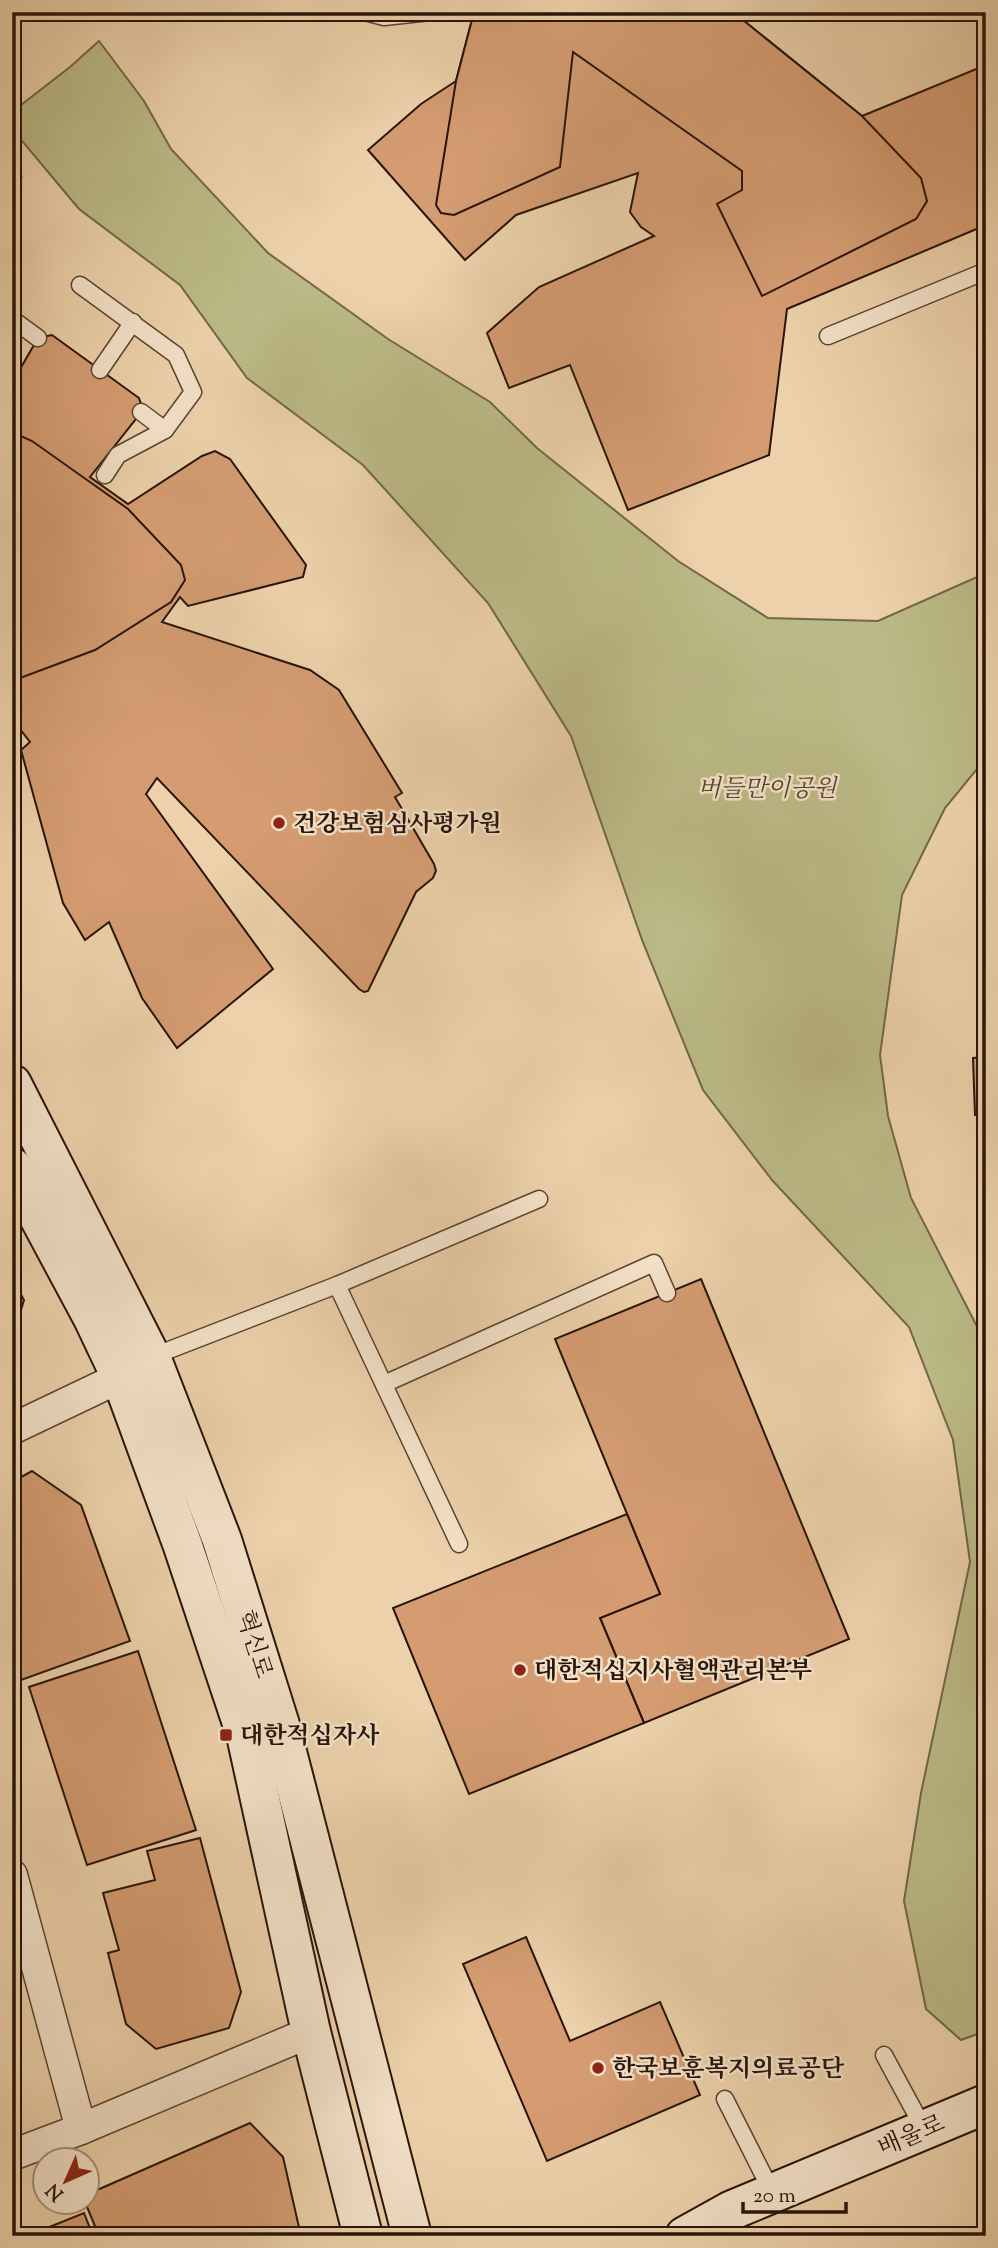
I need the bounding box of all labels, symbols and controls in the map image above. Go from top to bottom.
park label: 버들만이공원 [697,773,838,807]
place label: 건강보험심사평가원 [293,808,502,842]
marker: 건강보험심사평가원 [271,815,287,831]
street label: 혁신로 [227,1606,280,1683]
place label: 대한적십지사혈액관리본부 [534,1655,812,1689]
marker: 대한적십지사혈액관리본부 [512,1662,528,1678]
place label: 대한적십자사 [240,1720,380,1754]
marker: 대한적십자사 [218,1727,234,1743]
place label: 한국보훈복지의료공단 [612,2053,845,2087]
marker: 한국보훈복지의료공단 [590,2060,606,2076]
street label: 배울로 [873,2108,950,2166]
north arrow [32,2146,102,2216]
scale bar [743,2171,846,2215]
text: N [41,2176,71,2206]
text: 20 m [753,2182,796,2212]

